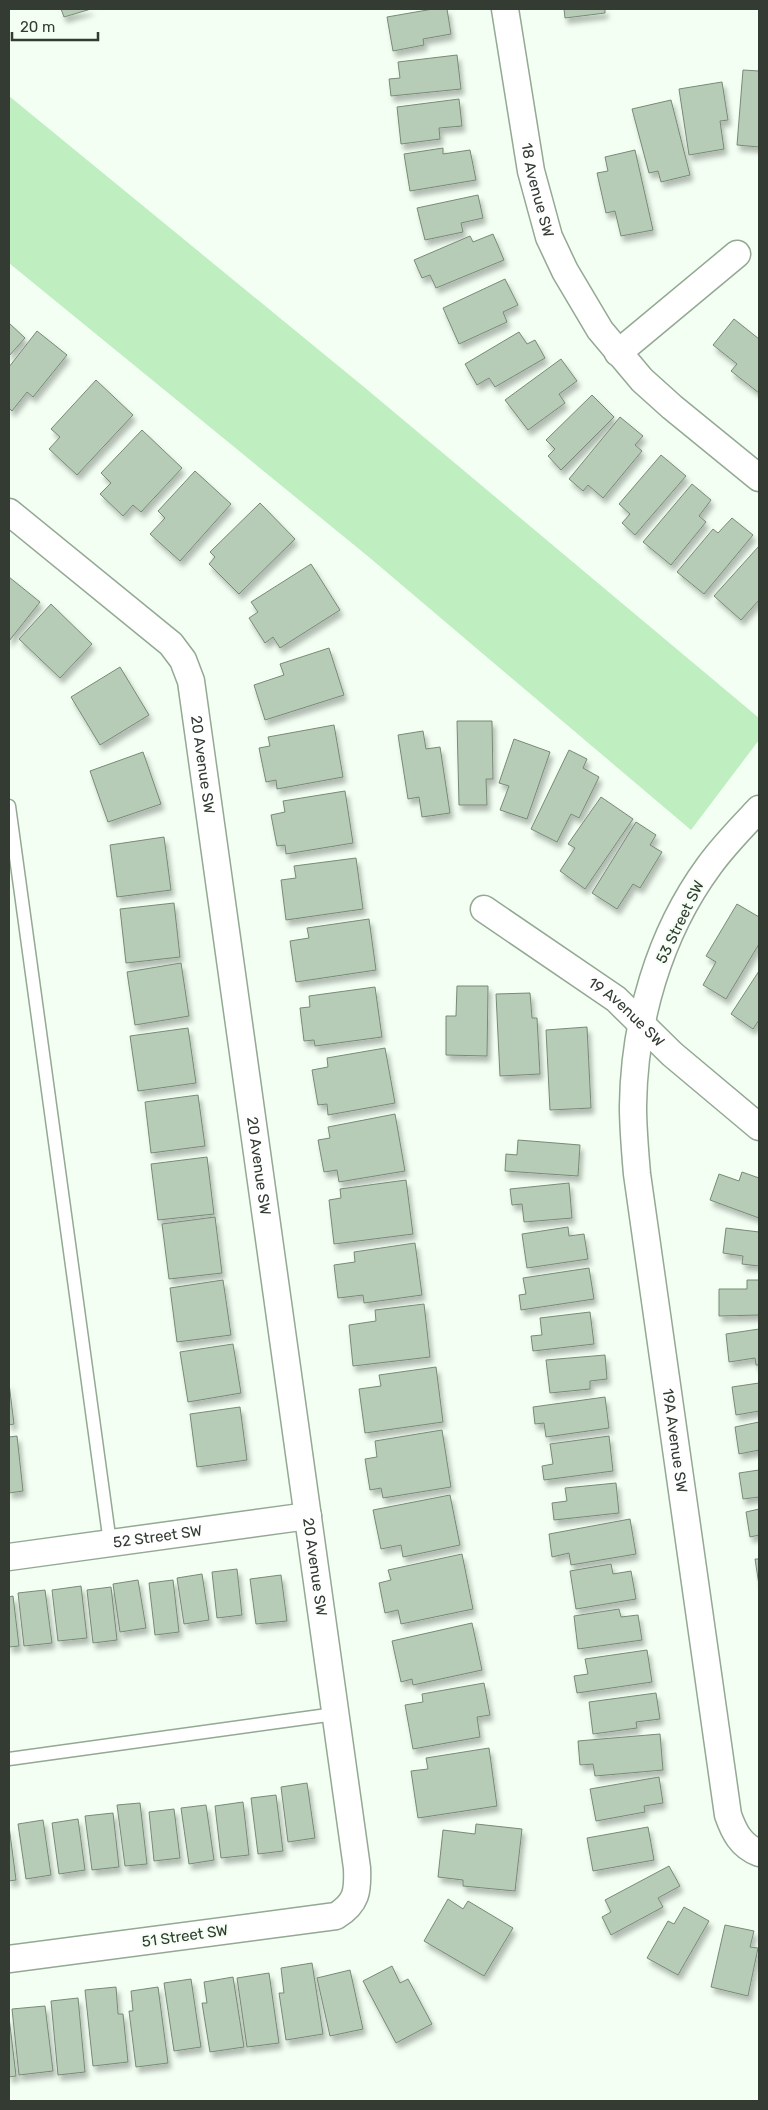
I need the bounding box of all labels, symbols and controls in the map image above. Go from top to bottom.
scale bar [12,10,99,42]
text: 20 m [20,18,55,36]
street label: 18 Avenue SW [518,142,558,239]
street label: 20 Avenue SW [187,714,218,815]
street label: 53 Street SW [652,878,708,966]
street label: 19 Avenue SW [585,974,668,1050]
street label: 20 Avenue SW [243,1116,275,1216]
street label: 19A Avenue SW [659,1387,691,1494]
street label: 20 Avenue SW [299,1517,331,1617]
street label: 52 Street SW [112,1522,203,1552]
street label: 51 Street SW [141,1921,229,1951]

